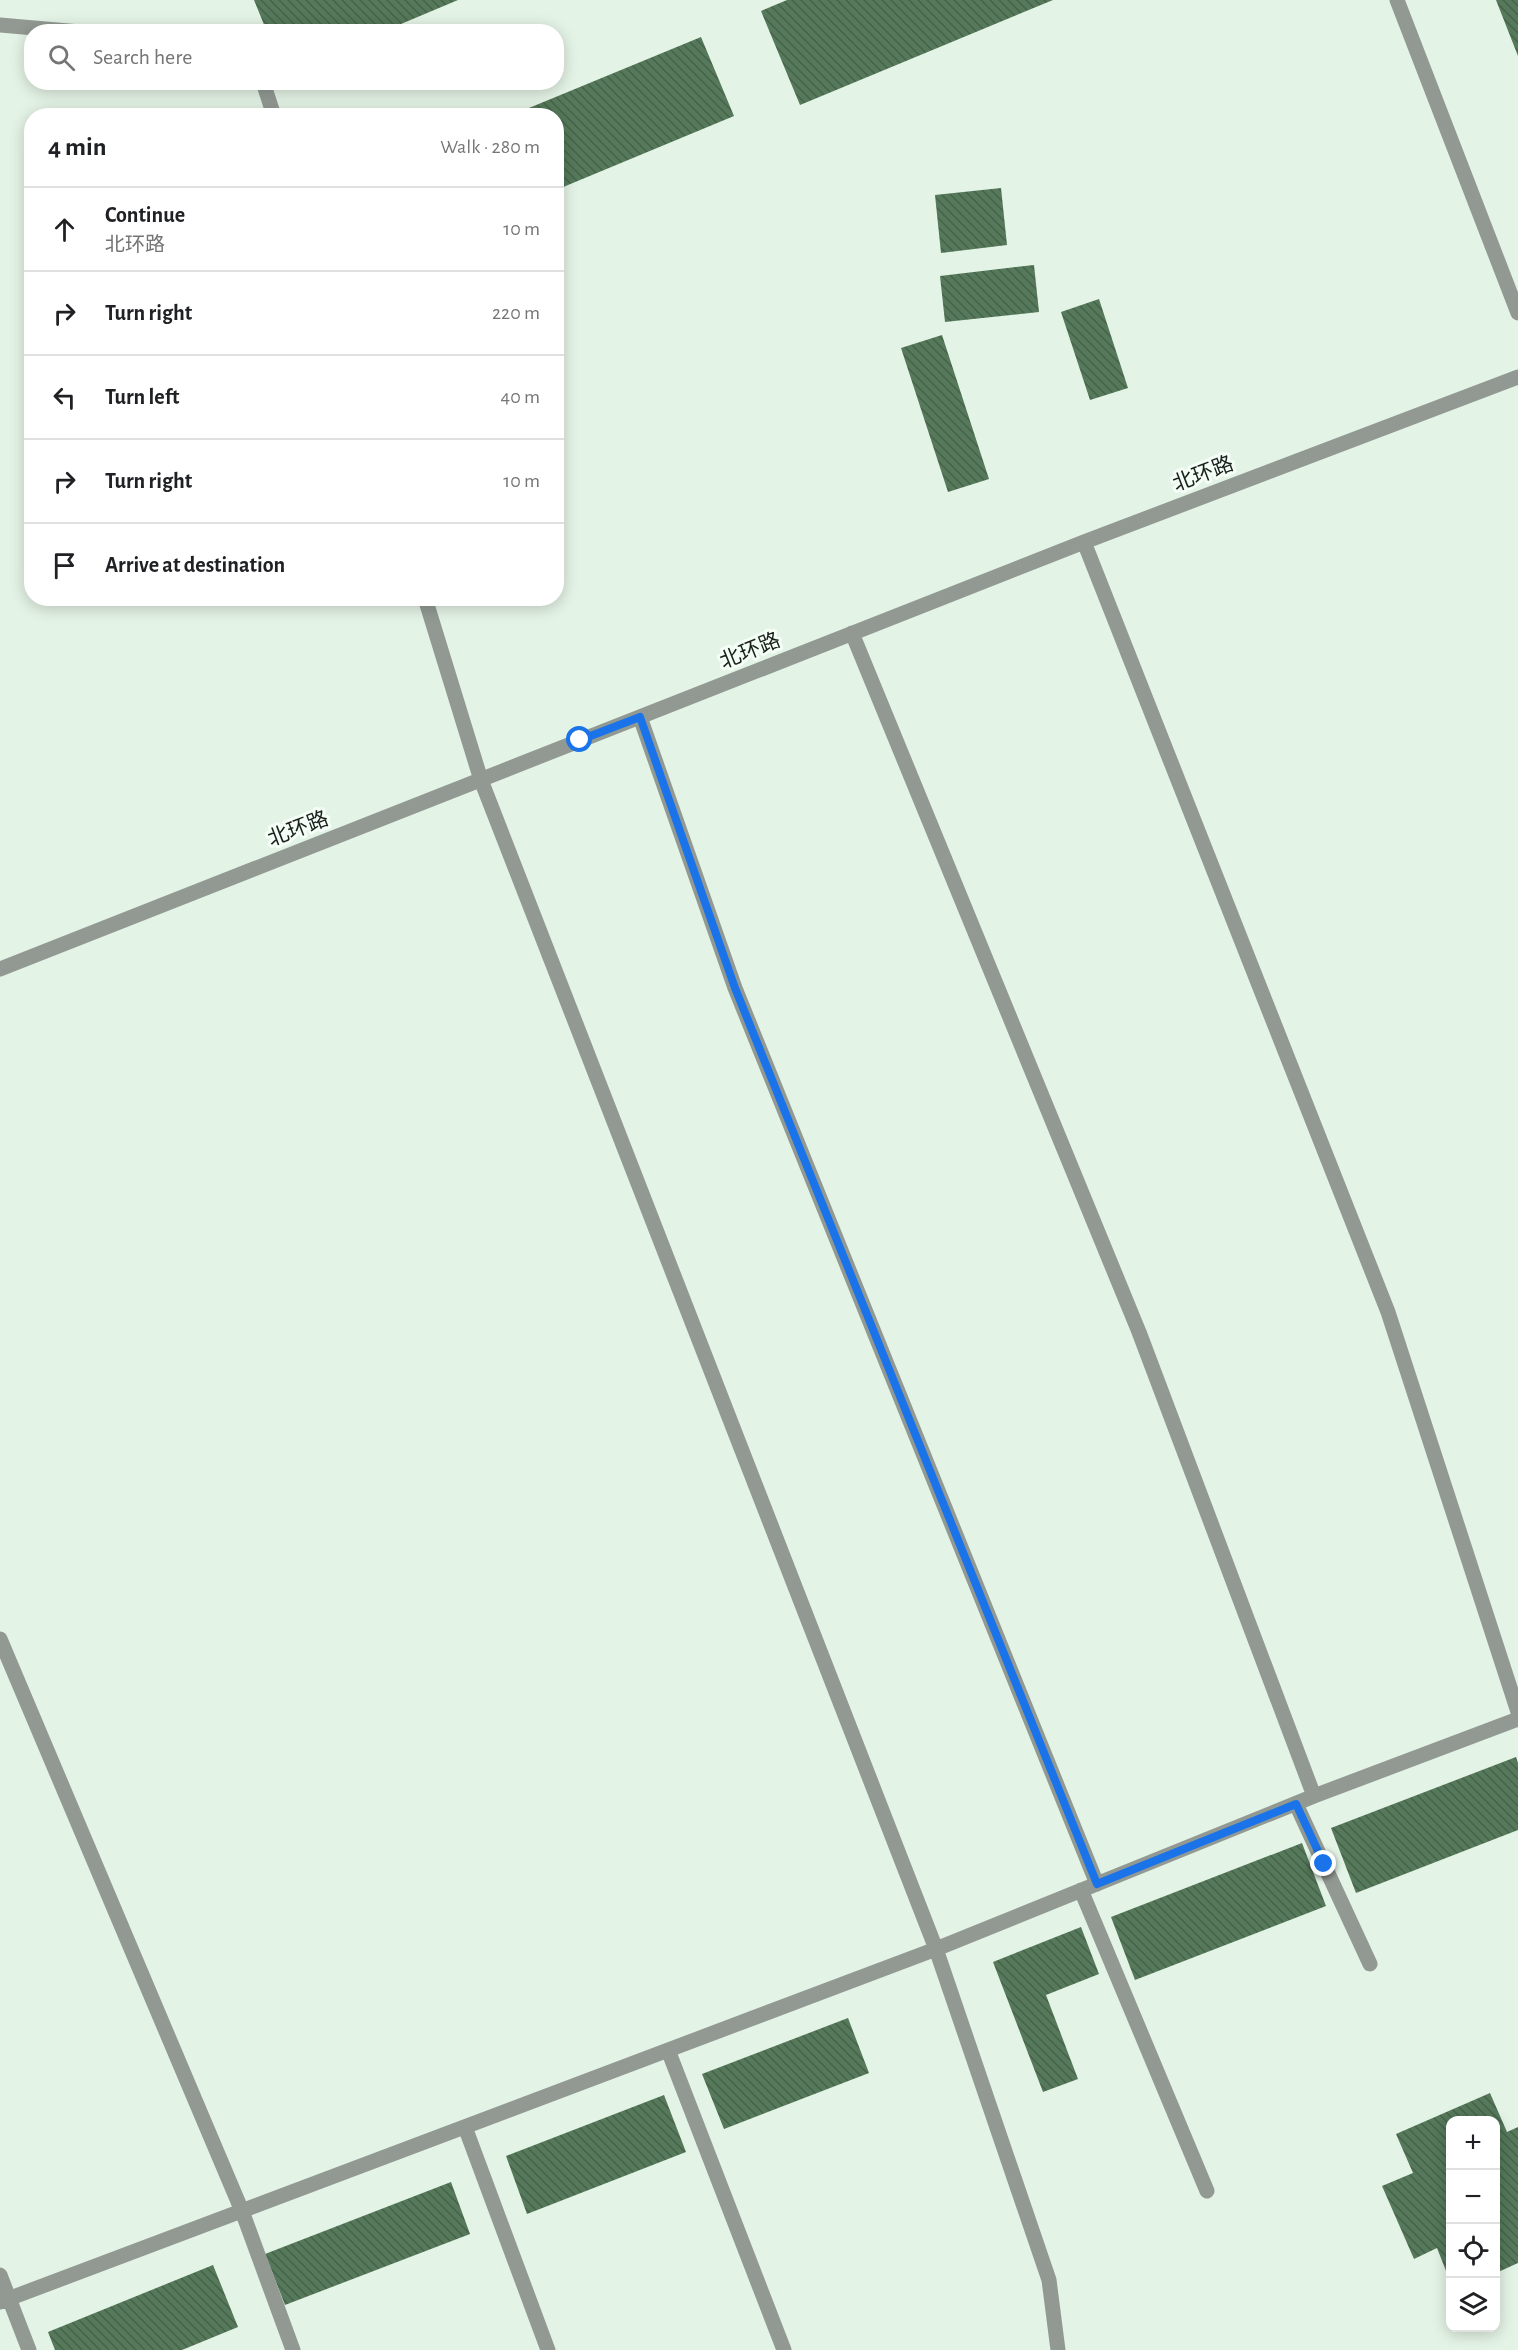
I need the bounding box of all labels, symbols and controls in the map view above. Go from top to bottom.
search box [24,24,564,90]
icon: search [45,41,78,74]
text: Search here [93,46,192,68]
text: 4 min [48,134,107,160]
text: Walk · 280 m [440,137,540,157]
text: Continue [105,204,185,226]
icon: ahead [48,213,81,246]
text: 10 m [503,219,540,239]
text: 北环路 [105,235,165,255]
icon: right [48,297,81,330]
text: Turn right [105,302,192,324]
text: 220 m [492,303,540,323]
icon: left [48,381,81,414]
text: Turn left [105,386,179,408]
text: 40 m [501,387,540,407]
street label: 北环路 [1169,452,1236,495]
icon: right [48,465,81,498]
text: Turn right [105,470,192,492]
text: 10 m [503,471,540,491]
icon: arrive [48,549,81,582]
text: Arrive at destination [105,554,285,576]
street label: 北环路 [716,629,783,673]
route start [566,726,592,752]
street label: 北环路 [264,807,331,850]
route end [1310,1850,1336,1876]
map controls [1446,2116,1500,2332]
button: + [1446,2116,1500,2170]
button: − [1446,2170,1500,2224]
button: locate [1446,2224,1500,2278]
button: layers [1446,2278,1500,2332]

